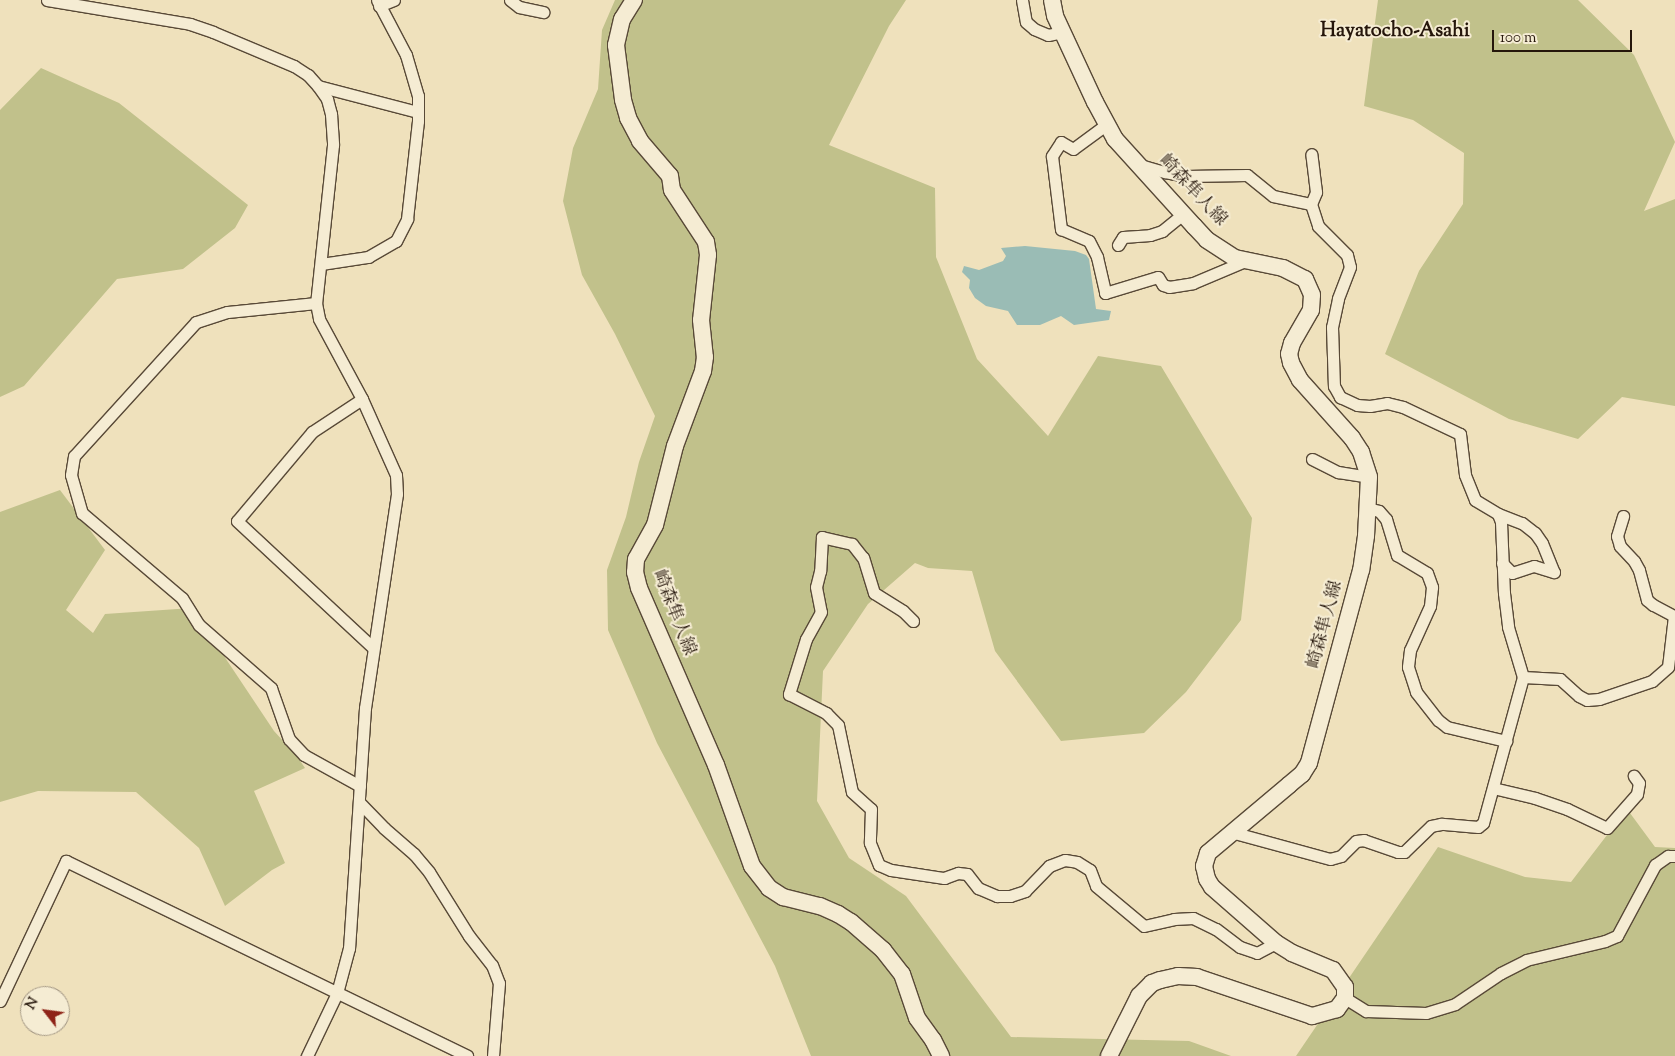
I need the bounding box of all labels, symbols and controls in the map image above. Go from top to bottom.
district label: Hayatocho-Asahi [1320,19,1470,43]
scale bar [1495,20,1635,52]
text: 100 m [1500,28,1536,49]
street label: 崎森隼人線 [1153,151,1231,231]
street label: 崎森隼人線 [647,567,699,659]
street label: 崎森隼人線 [1304,579,1348,671]
north arrow [20,986,70,1036]
text: N [21,994,44,1014]

